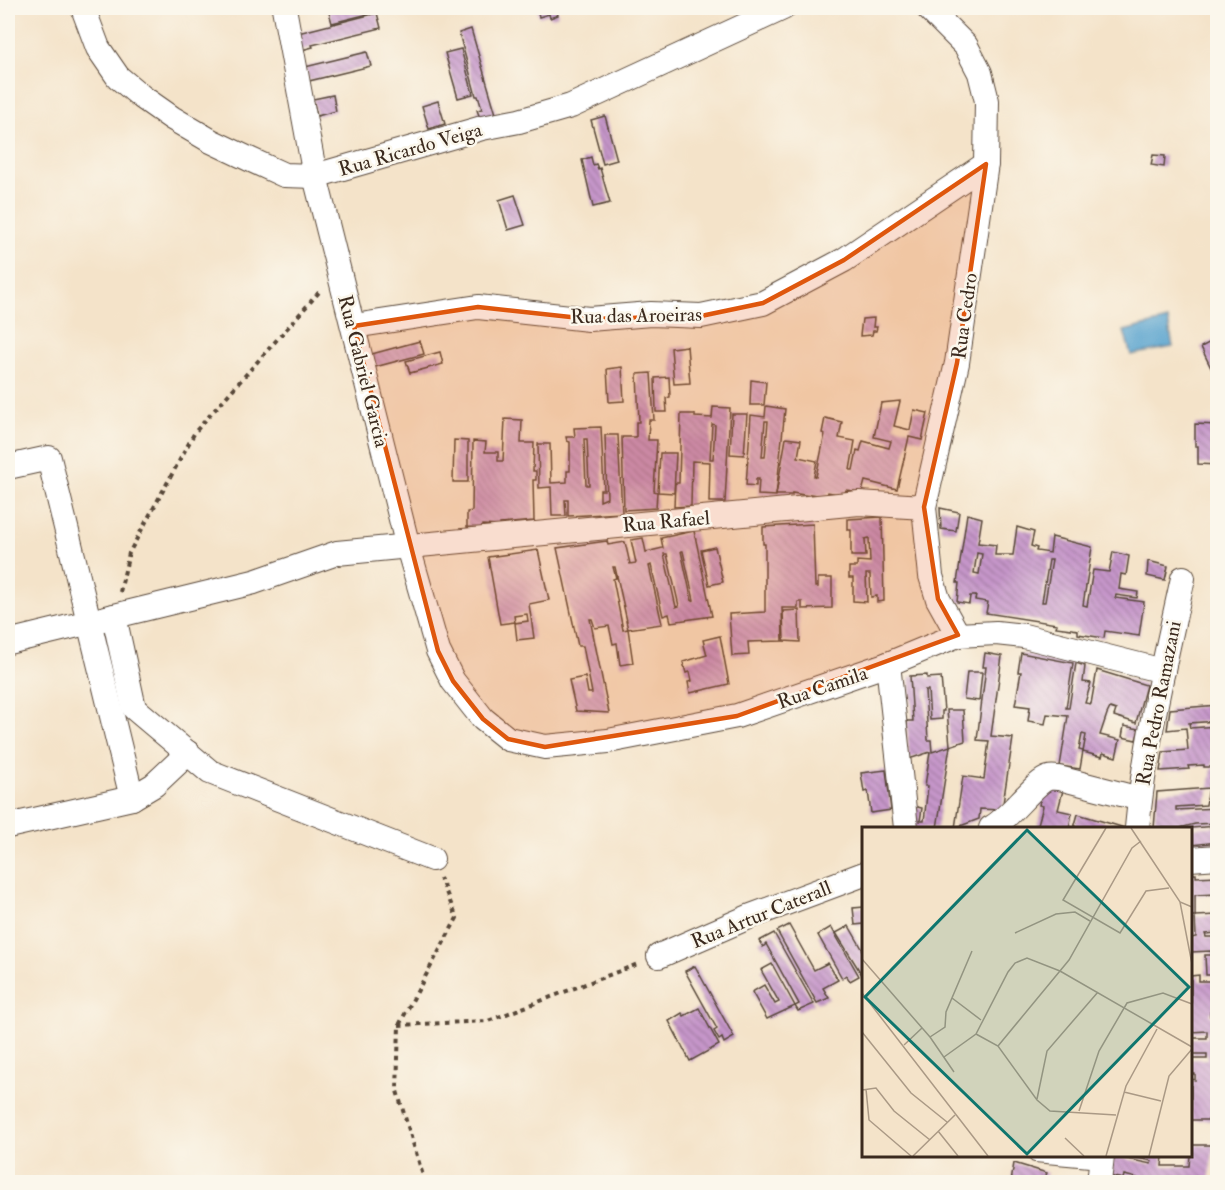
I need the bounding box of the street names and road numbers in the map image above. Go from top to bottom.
street label: Rua Ricardo Veiga [336,117,485,182]
street label: Rua Cedro [946,271,983,361]
street label: Rua Gabriel Garcia [333,292,395,451]
street label: Rua das Aroeiras [570,302,702,329]
street label: Rua Rafael [621,505,711,538]
street label: Rua Pedro Ramazani [1130,619,1187,788]
street label: Rua Camila [774,660,871,715]
street label: Rua Artur Caterall [687,875,835,954]

